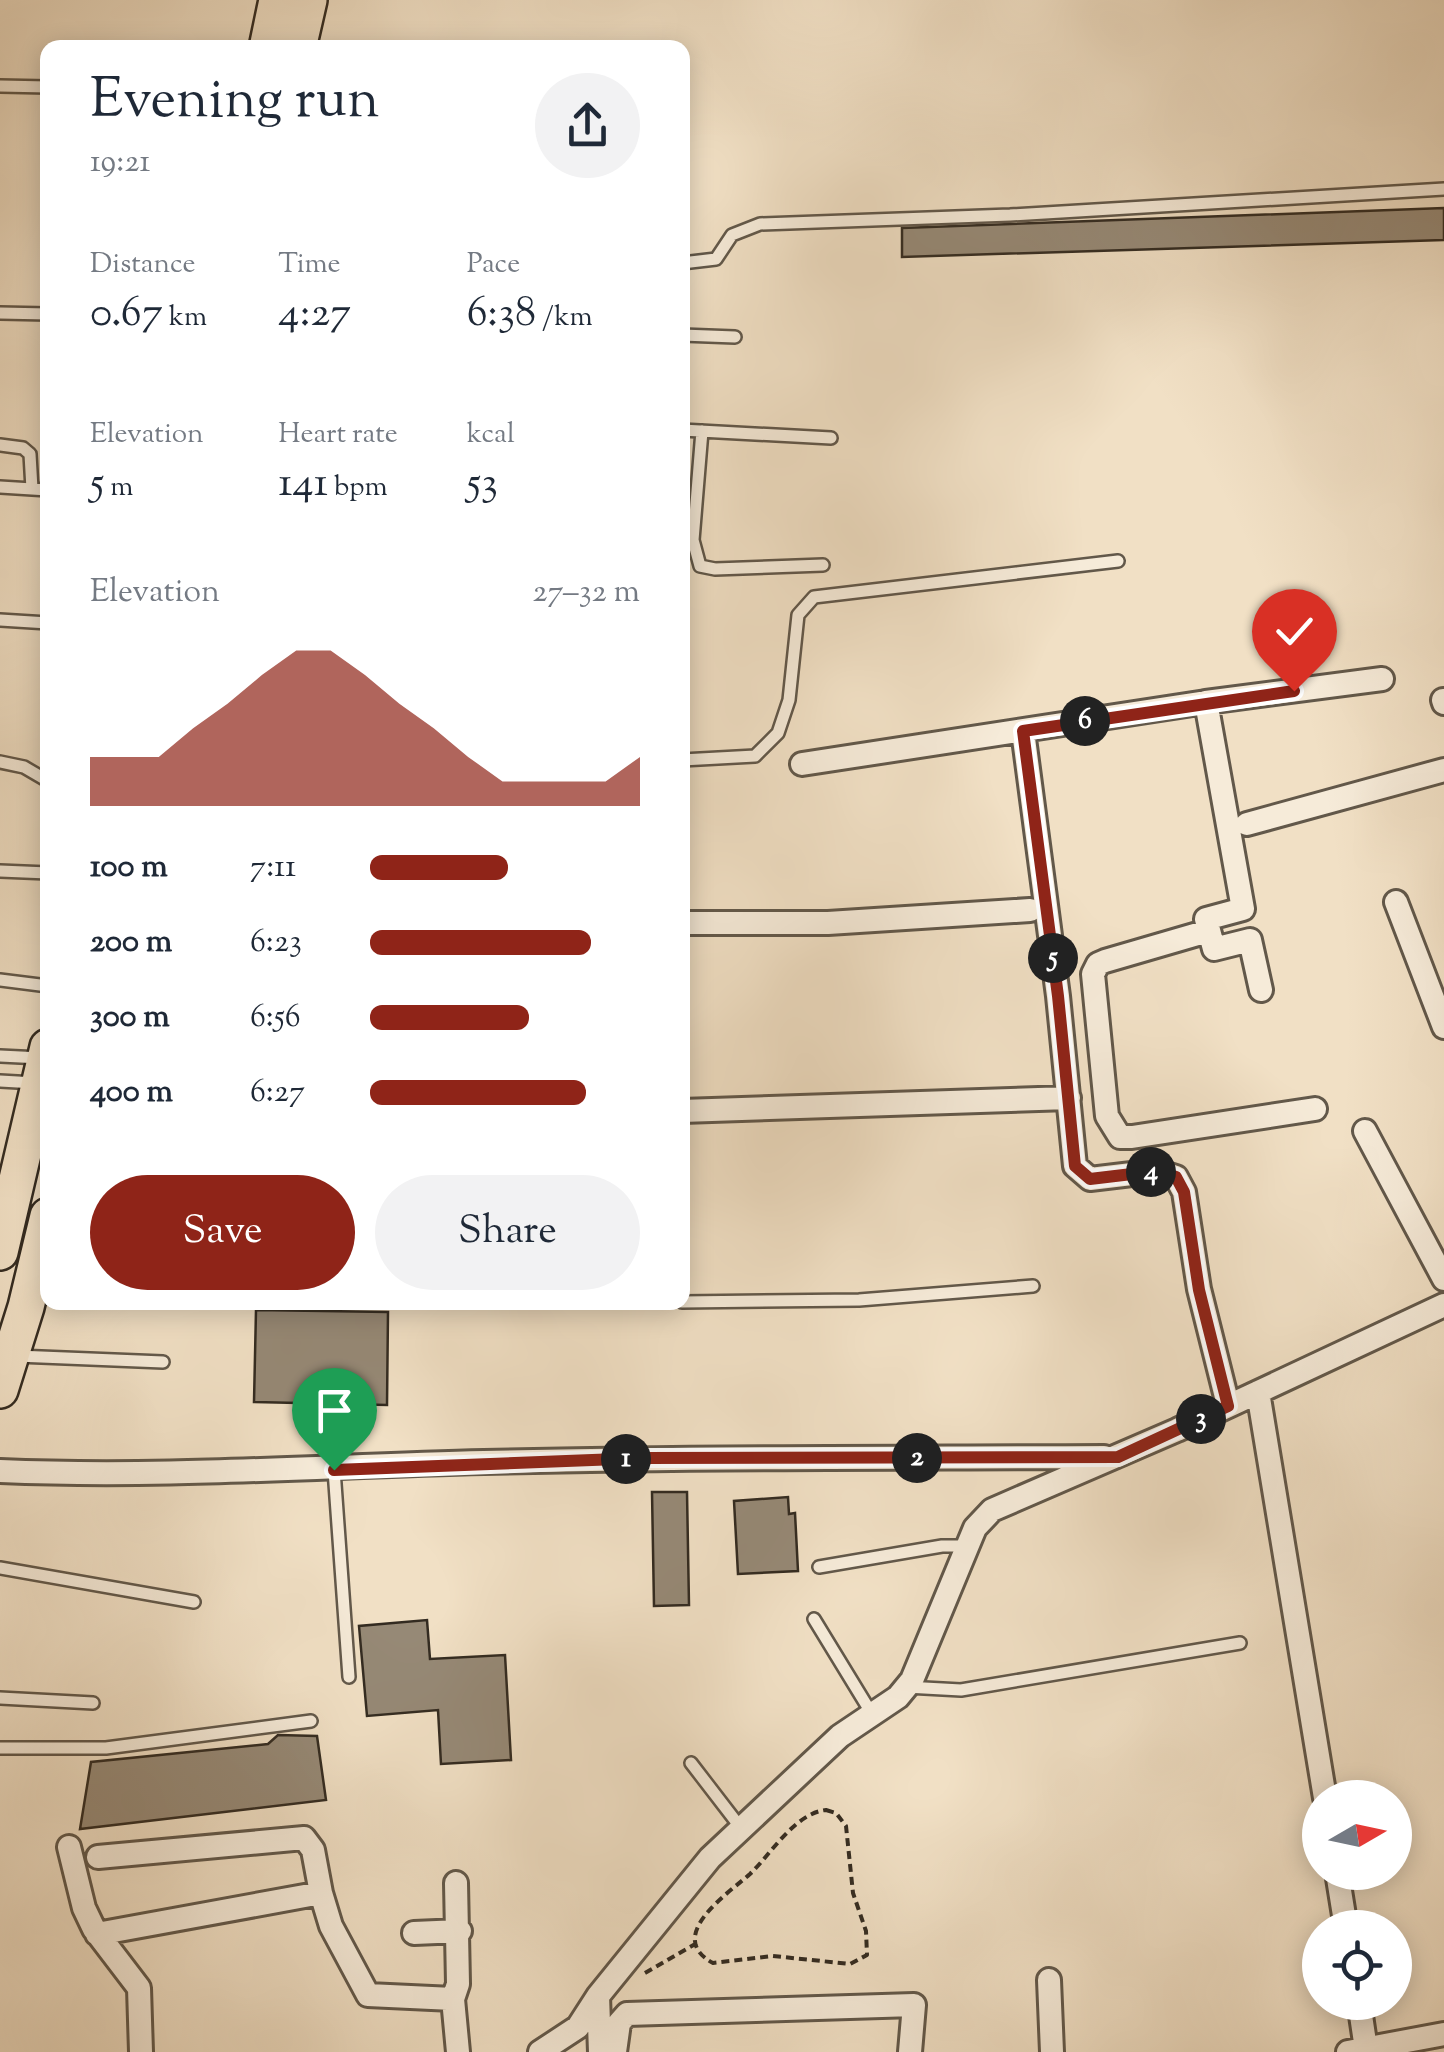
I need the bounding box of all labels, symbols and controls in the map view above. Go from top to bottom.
text: Evening run [90,63,379,142]
button: share [535,73,640,178]
text: 19:21 [90,140,150,186]
text: Distance [90,245,196,285]
text: Time [278,245,341,285]
text: Pace [467,245,520,285]
text: 0.67 [90,285,163,345]
text: 4:27 [278,285,351,345]
text: 6:38 [467,285,536,345]
text: km [163,298,207,338]
text: /km [536,298,593,338]
text: Elevation [90,415,204,455]
text: Heart rate [278,415,398,455]
text: kcal [467,415,515,455]
text: 5 [90,455,104,515]
text: 141 [278,455,328,515]
text: 53 [467,455,498,515]
text: m [104,468,134,508]
text: bpm [328,468,388,508]
text: Elevation [90,570,220,616]
text: 27–32 m [532,570,640,616]
pin [1252,589,1337,692]
icon: check [1267,604,1322,659]
pin: 6 [1060,696,1110,746]
text: 6 [1078,701,1092,741]
text: 100 m [90,845,168,891]
text: 7:11 [250,845,296,891]
text: 200 m [90,920,172,966]
text: 6:23 [250,920,302,966]
pin: 5 [1028,933,1078,983]
text: 5 [1048,938,1058,978]
text: 300 m [90,995,170,1041]
text: 6:56 [250,995,301,1041]
text: 400 m [90,1070,173,1116]
text: 6:27 [250,1070,305,1116]
pin: 4 [1126,1147,1176,1197]
text: 4 [1144,1152,1158,1192]
button: Save [90,1175,355,1290]
button: Share [375,1175,640,1290]
pin [292,1368,377,1471]
icon: arrive [307,1383,362,1438]
pin: 3 [1176,1394,1226,1444]
text: 3 [1195,1399,1207,1439]
pin: 2 [892,1433,942,1483]
pin: 1 [601,1434,651,1484]
text: 2 [910,1438,924,1478]
text: 1 [621,1439,631,1479]
north arrow [1302,1780,1412,1890]
map controls [1302,1780,1412,2020]
button: locate [1302,1910,1412,2020]

